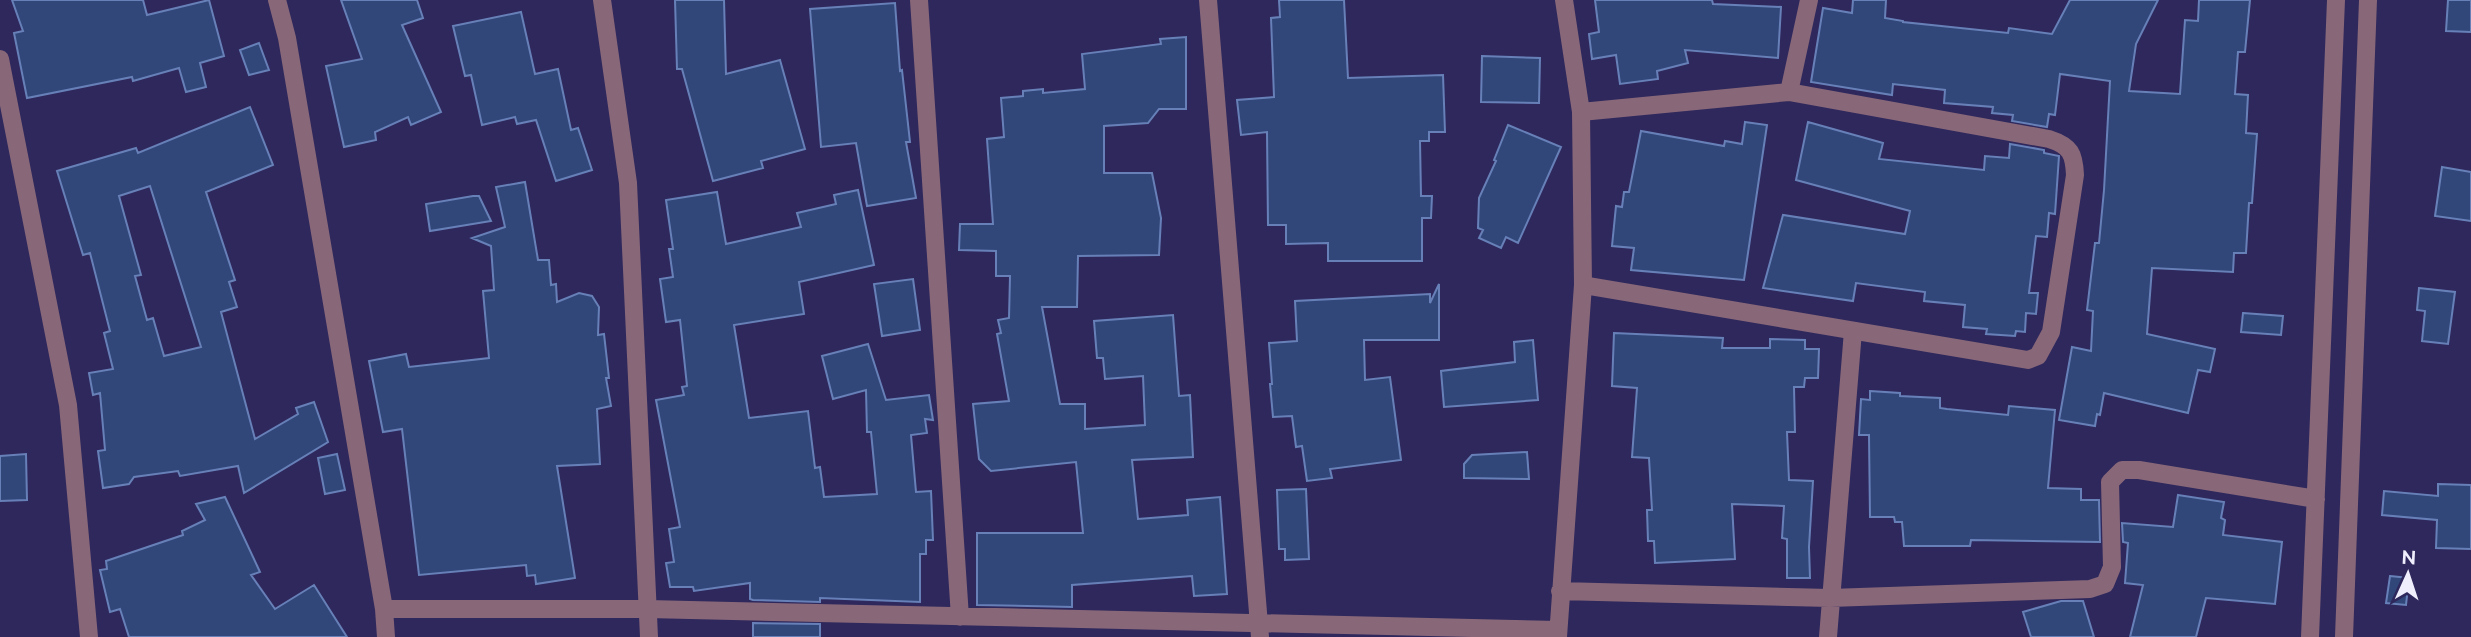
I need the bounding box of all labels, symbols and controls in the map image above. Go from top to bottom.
north arrow [2373,539,2443,609]
text: N [2401,546,2417,568]

